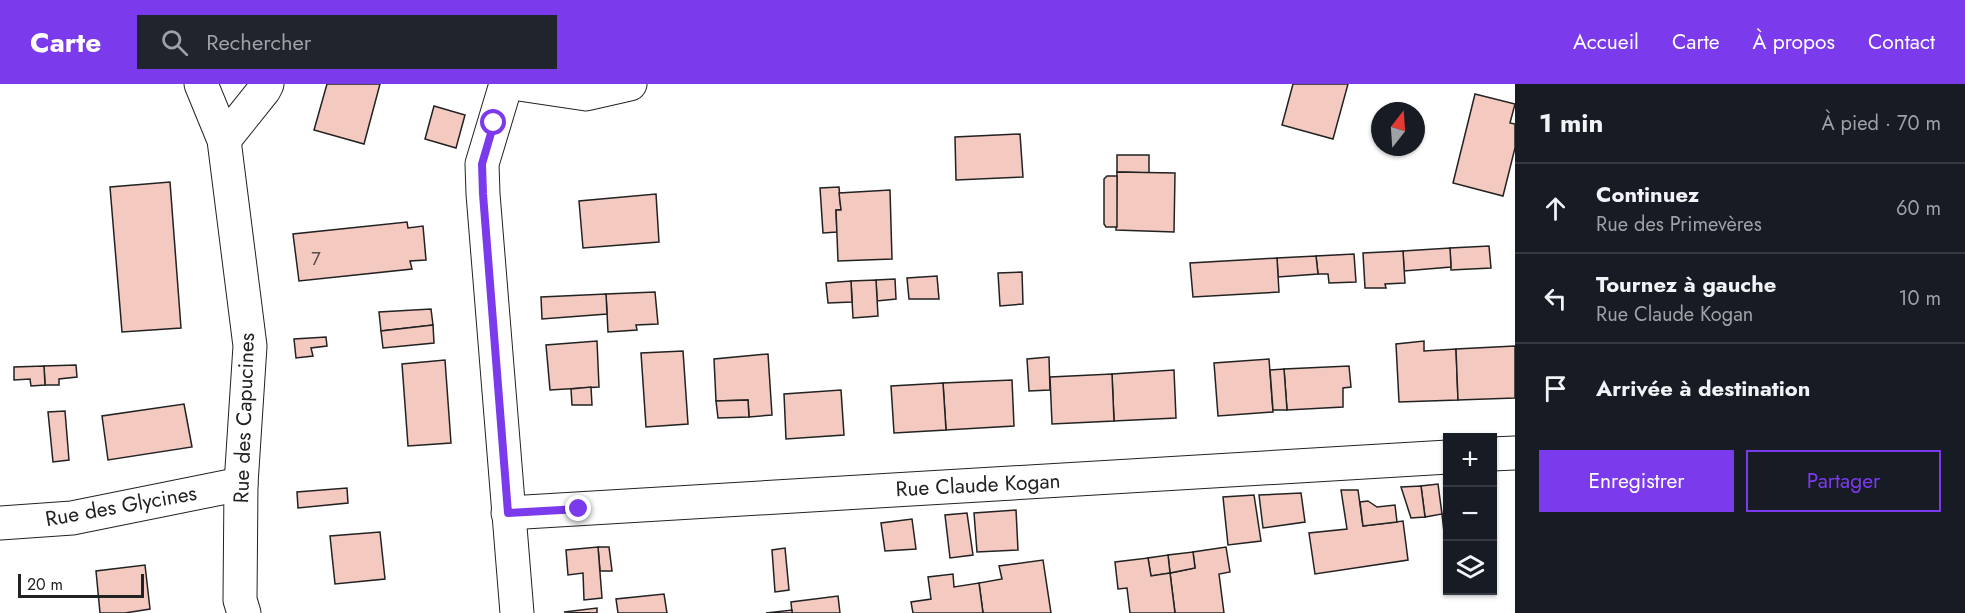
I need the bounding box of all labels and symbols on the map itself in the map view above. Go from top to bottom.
north arrow [1371,102,1425,156]
route start [480,109,506,135]
house number: 7 [311,246,321,272]
street label: Rue des Capucines [226,332,262,504]
street label: Rue Claude Kogan [895,466,1061,504]
street label: Rue des Glycines [43,478,199,534]
route end [565,495,591,521]
scale bar [18,571,144,598]

